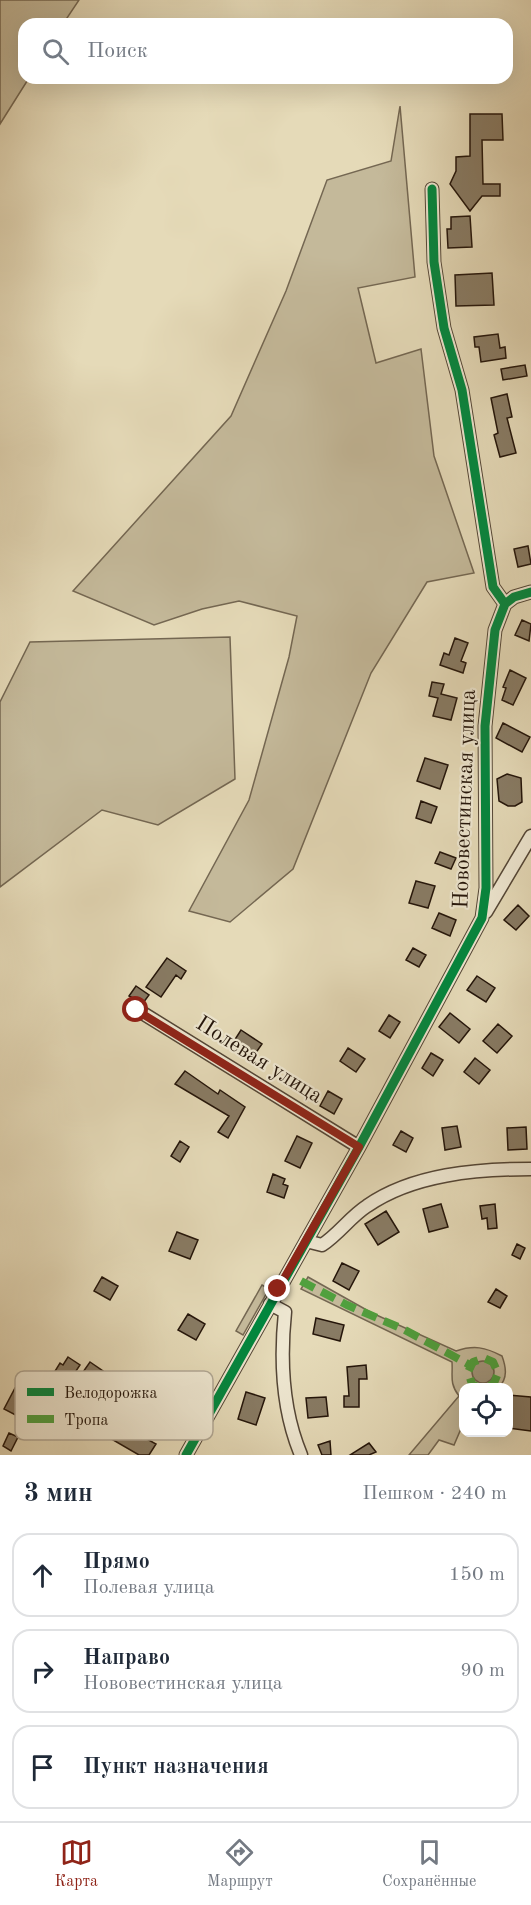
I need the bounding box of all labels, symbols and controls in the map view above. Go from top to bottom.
search box [18,18,513,84]
icon: search [39,35,72,68]
text: Поиск [87,40,148,62]
street label: Нововестинская улица [450,689,480,909]
route start [122,996,148,1022]
street label: Полевая улица [192,1012,326,1108]
route end [264,1275,290,1301]
legend [15,1371,213,1440]
map controls [459,1383,513,1437]
button: locate [459,1383,513,1437]
text: Велодорожка [64,1386,157,1402]
text: Тропа [64,1413,108,1429]
text: 3 мин [24,1481,93,1507]
text: Пешком · 240 m [362,1484,507,1504]
text: Прямо [83,1551,150,1573]
icon: ahead [26,1559,59,1592]
text: 150 m [449,1565,505,1585]
text: Полевая улица [83,1578,215,1598]
text: Направо [83,1647,170,1669]
icon: right [26,1655,59,1688]
text: 90 m [460,1661,505,1681]
text: Нововестинская улица [83,1674,283,1694]
icon: arrive [26,1751,59,1784]
text: Пункт назначения [83,1756,269,1778]
tab: Карта [55,1836,98,1892]
tab: Маршрут [207,1836,273,1892]
tab: Сохранённые [382,1836,476,1892]

